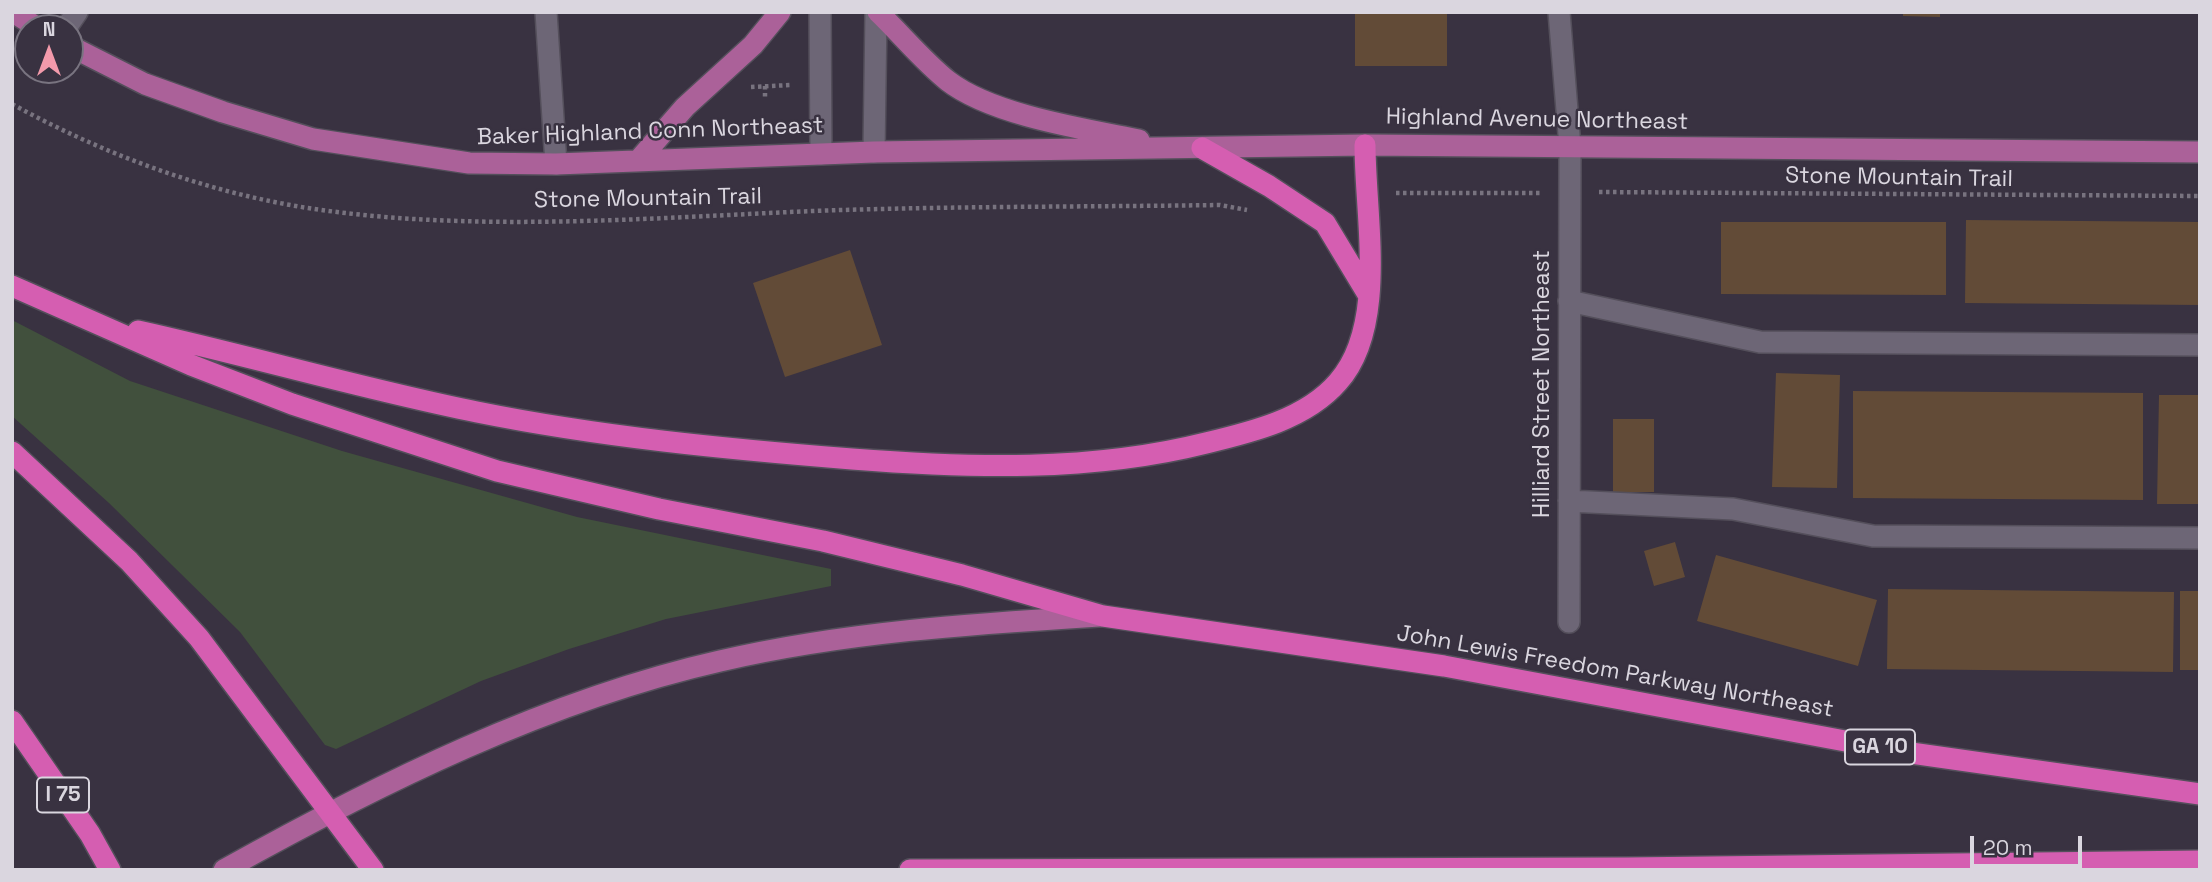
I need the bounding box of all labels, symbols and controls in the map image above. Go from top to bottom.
north arrow [14,14,84,84]
text: N [43,17,55,42]
street label: Highland Avenue Northeast [1386,104,1688,136]
street label: Baker Highland Conn Northeast [476,112,824,152]
street label: Stone Mountain Trail [1785,162,2013,194]
street label: Stone Mountain Trail [534,183,762,215]
street label: Hilliard Street Northeast [1529,250,1557,518]
street label: John Lewis Freedom Parkway Northeast [1394,620,1836,724]
road number: GA 10 [1845,730,1915,764]
road number: I 75 [37,778,89,812]
scale bar [1974,822,2086,866]
text: 20 m [1983,834,2033,861]

